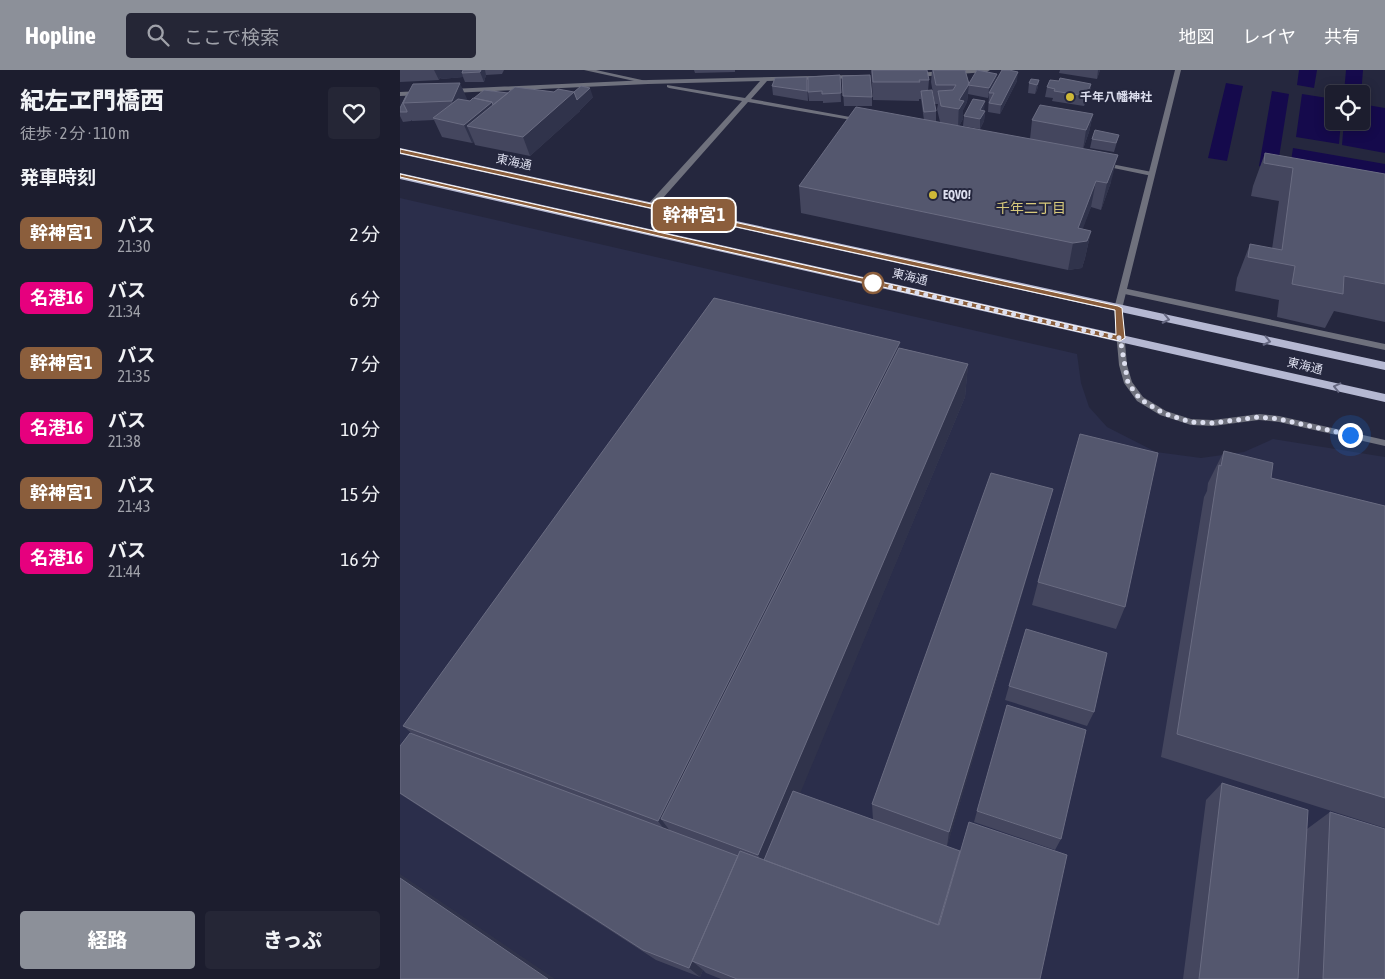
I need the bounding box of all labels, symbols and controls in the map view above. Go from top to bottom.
search box [126,13,476,58]
icon: search [144,21,172,49]
text: Hopline [25,22,96,49]
text: ここで検索 [184,26,279,48]
text: 地図 [1179,26,1215,47]
text: レイヤ [1243,26,1296,47]
text: 共有 [1324,26,1360,47]
map controls [1325,85,1370,130]
button: locate [1325,85,1370,130]
text: 紀左ヱ門橋西 [20,87,164,114]
button: heart [328,87,380,139]
place label: 千年八幡神社 [1080,90,1152,104]
marker: 千年八幡神社 [1064,91,1076,103]
text: 徒歩 · 2 分 · 110 m [20,124,130,142]
street label: 東海通 [495,151,533,173]
text: 発車時刻 [20,166,96,188]
place label: EQVO! [943,188,971,202]
marker: EQVO! [927,189,939,201]
line badge: 幹神宮1 [659,199,729,231]
district label: 千年二丁目 [996,200,1066,216]
text: 幹神宮1 [663,204,725,225]
text: バス [117,214,155,236]
text: 幹神宮1 [30,222,92,243]
text: 2 分 [349,223,380,245]
text: 21:30 [117,237,150,255]
street label: 東海通 [891,266,929,288]
unlabelled marker [862,272,884,294]
text: バス [108,279,146,301]
text: 名港16 [30,287,83,308]
text: 6 分 [349,288,380,310]
text: 21:34 [108,302,141,320]
one-way arrow [1162,313,1171,324]
one-way arrow [1263,335,1272,346]
text: バス [117,344,155,366]
text: 幹神宮1 [30,352,92,373]
text: 7 分 [349,353,380,375]
street label: 東海通 [1286,355,1324,377]
text: 21:35 [117,367,150,385]
one-way arrow [1333,382,1342,393]
text: バス [108,409,146,431]
text: 名港16 [30,417,83,438]
text: 10 分 [341,418,380,440]
your location [1338,423,1363,448]
text: 21:38 [108,432,141,450]
text: バス [117,474,155,496]
text: 幹神宮1 [30,482,92,503]
text: 15 分 [341,483,380,505]
text: 21:43 [117,497,150,515]
text: バス [108,539,146,561]
text: 名港16 [30,547,83,568]
text: 16 分 [341,548,380,570]
text: 21:44 [108,562,141,580]
button: 経路 [20,911,195,969]
button: きっぷ [205,911,380,969]

